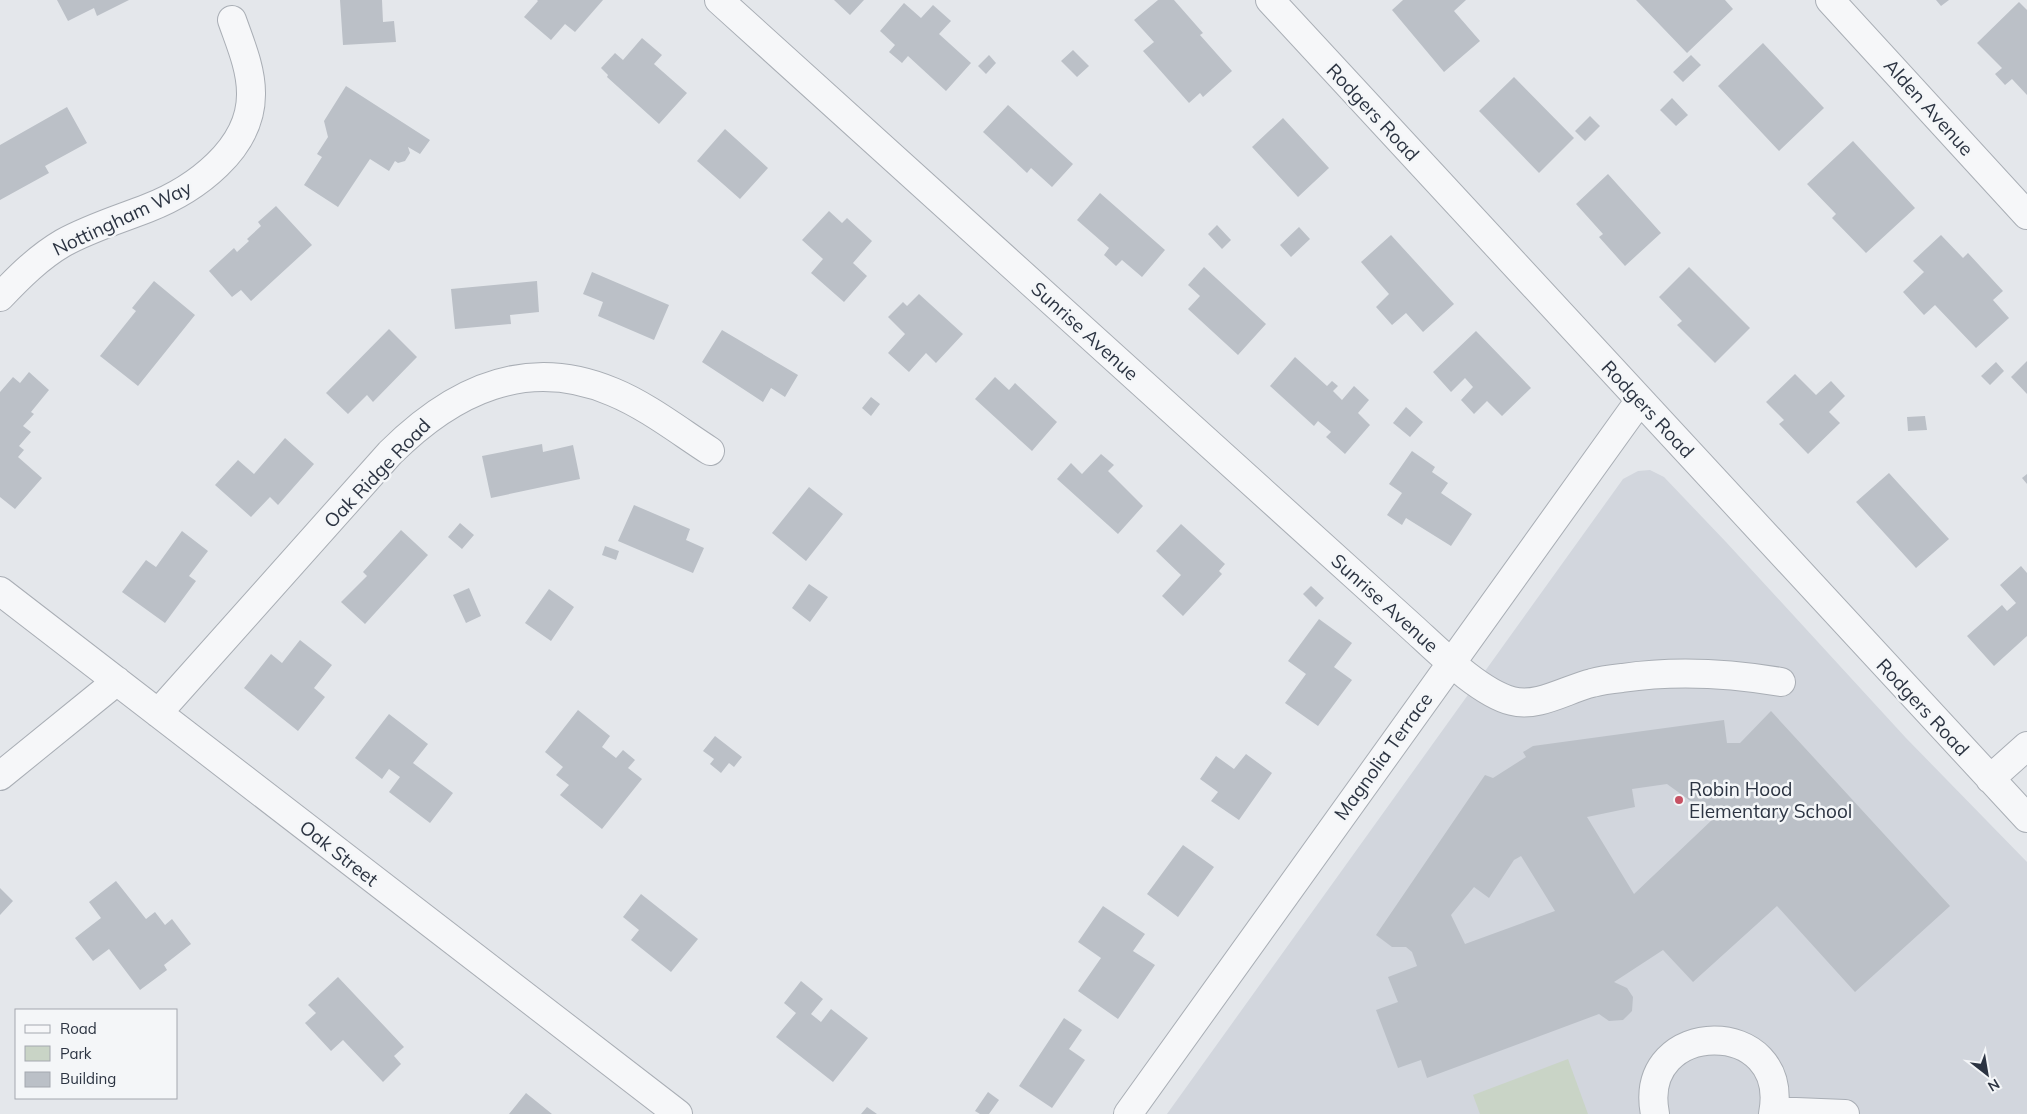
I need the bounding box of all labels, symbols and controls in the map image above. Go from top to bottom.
street label: Alden Avenue [1879,53,1979,161]
street label: Rodgers Road [1322,58,1424,166]
street label: Nottingham Way [49,175,195,261]
street label: Sunrise Avenue [1026,276,1144,386]
street label: Rodgers Road [1597,355,1699,463]
street label: Oak Ridge Road [319,413,435,533]
street label: Sunrise Avenue [1326,548,1444,658]
street label: Rodgers Road [1872,653,1974,761]
street label: Magnolia Terrace [1329,688,1437,824]
place label: Robin Hood Elementary School [1689,777,1852,823]
marker: Robin Hood Elementary School [1673,794,1685,806]
street label: Oak Street [295,815,383,891]
legend [15,1009,178,1099]
text: Road [60,1019,97,1038]
text: Park [60,1044,92,1063]
north arrow [1962,1049,2012,1099]
text: Building [60,1069,116,1088]
text: N [1985,1075,2003,1096]

